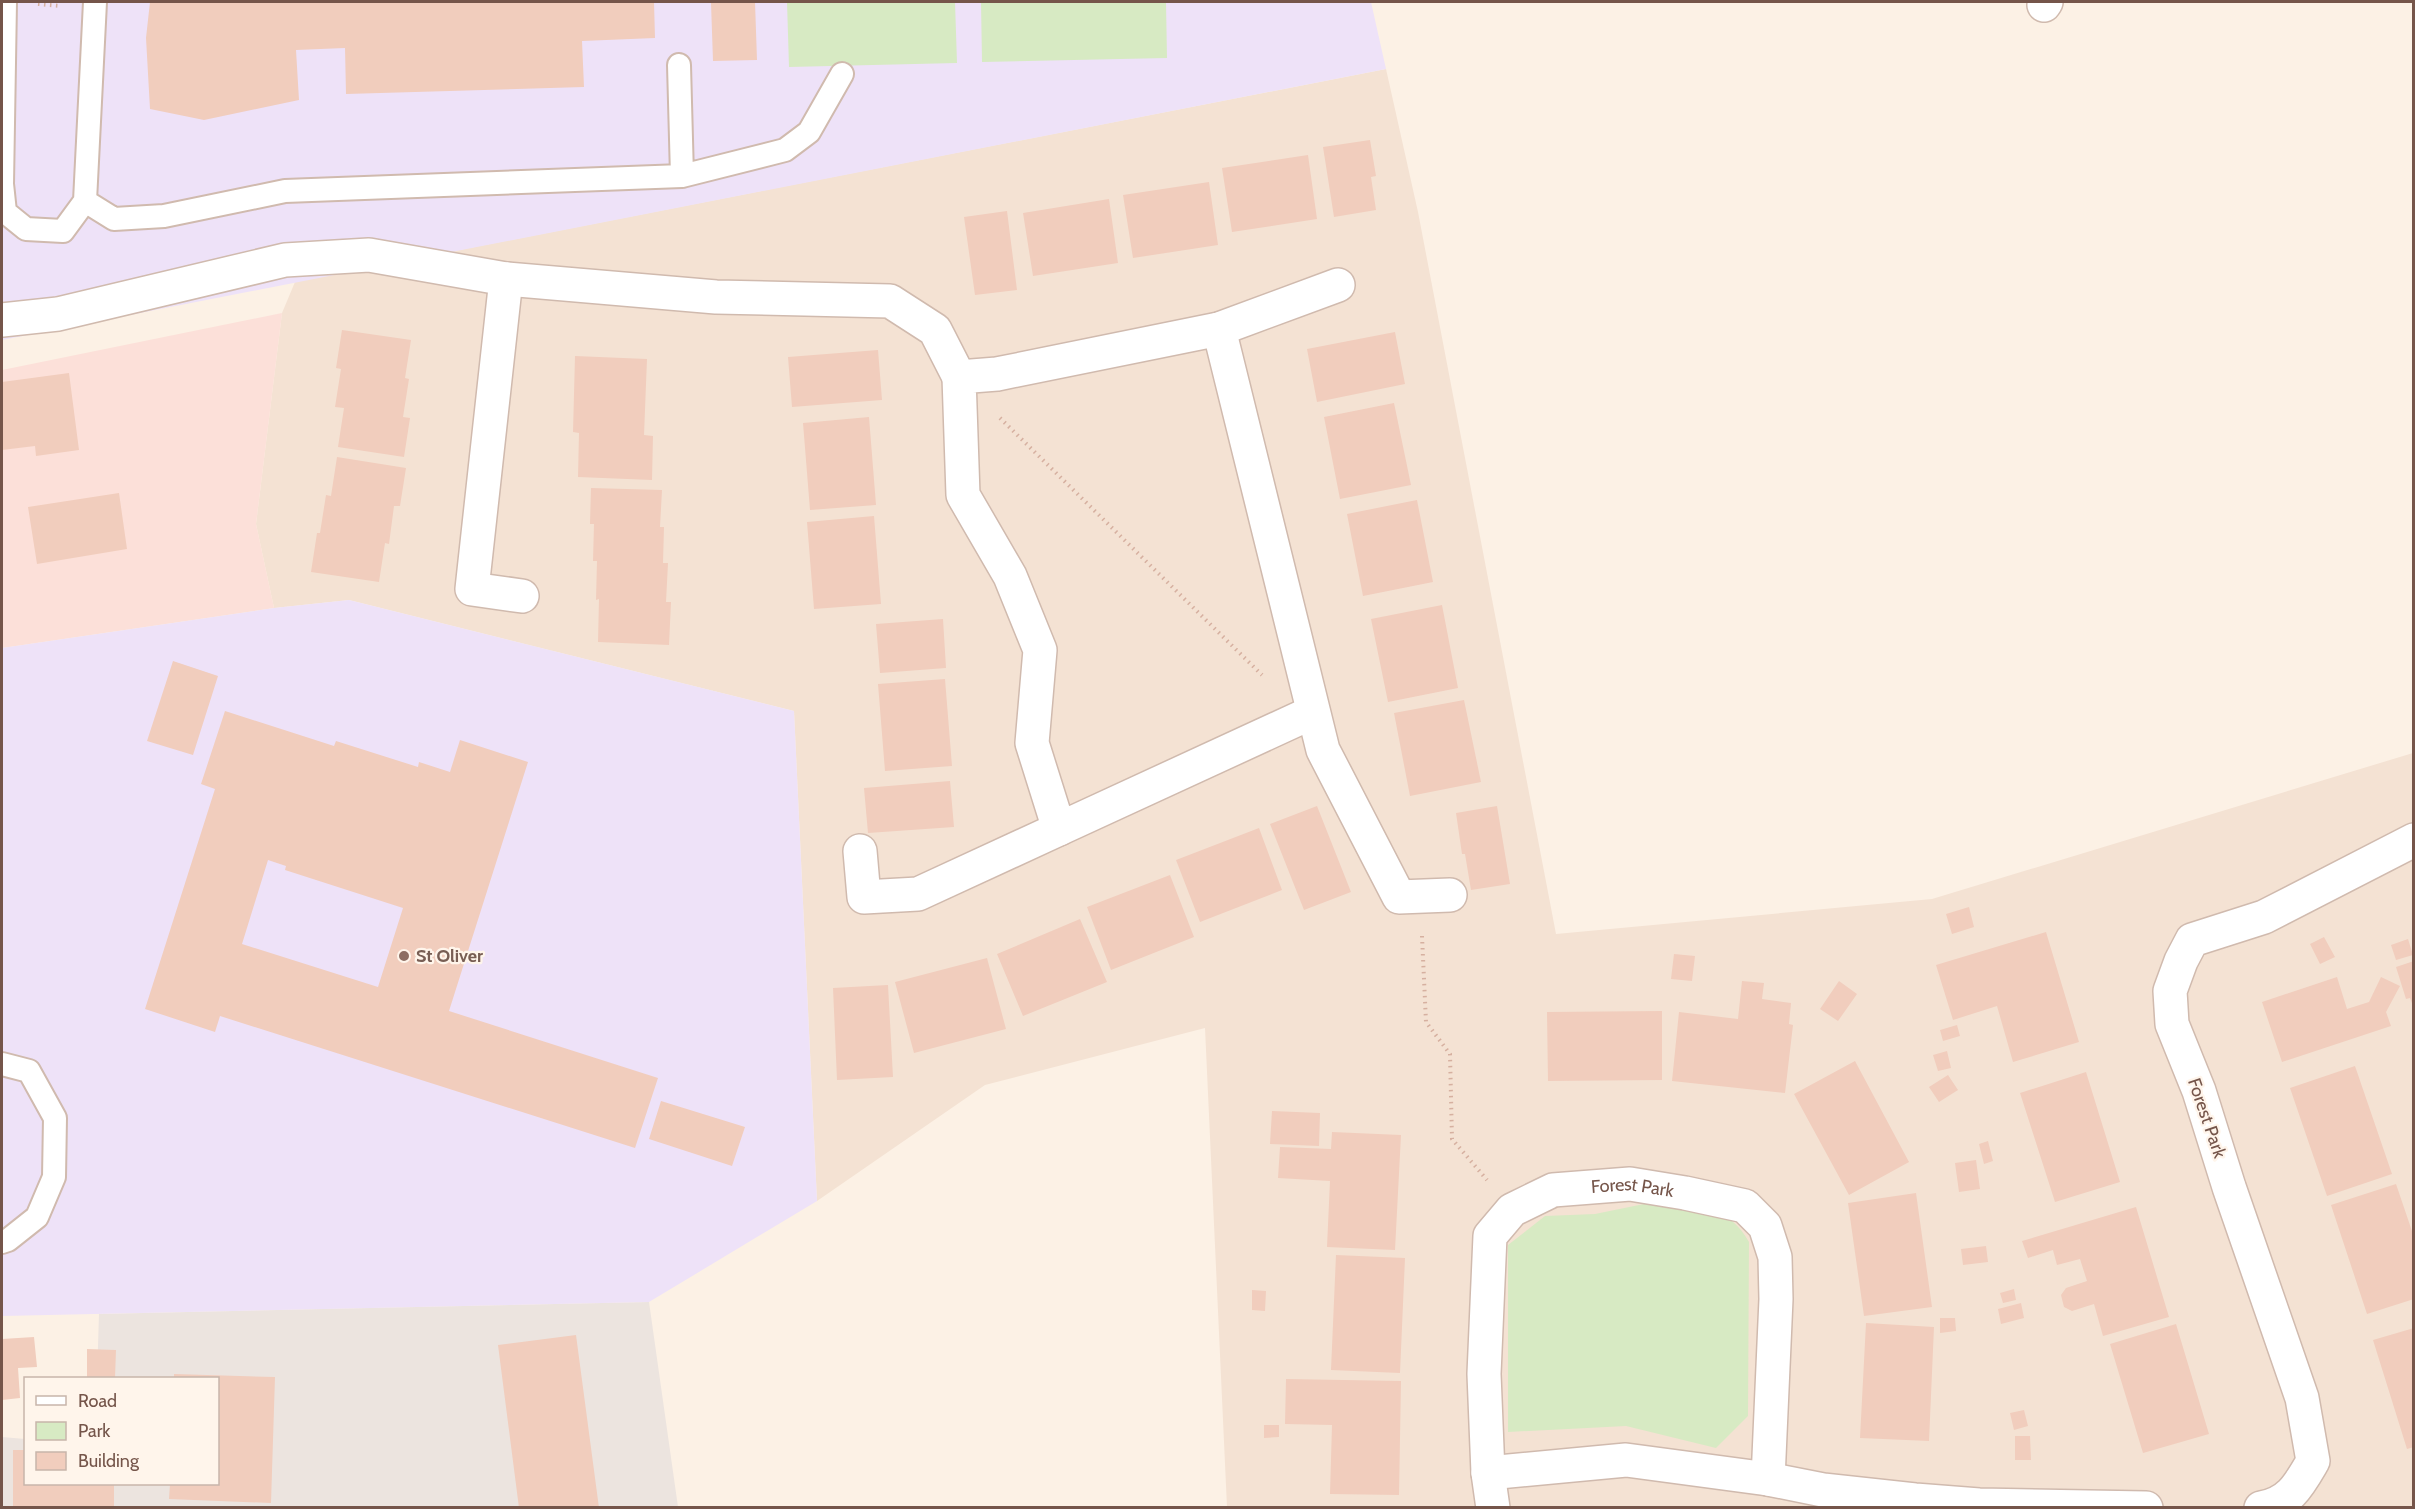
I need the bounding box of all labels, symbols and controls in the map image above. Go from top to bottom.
place label: St Oliver [416,945,483,967]
marker: St Oliver [397,949,411,963]
street label: Forest Park [2183,1075,2231,1162]
street label: Forest Park [1590,1173,1676,1202]
legend [24,1377,219,1485]
text: Road [78,1390,117,1412]
text: Park [78,1420,111,1442]
text: Building [78,1450,140,1472]

